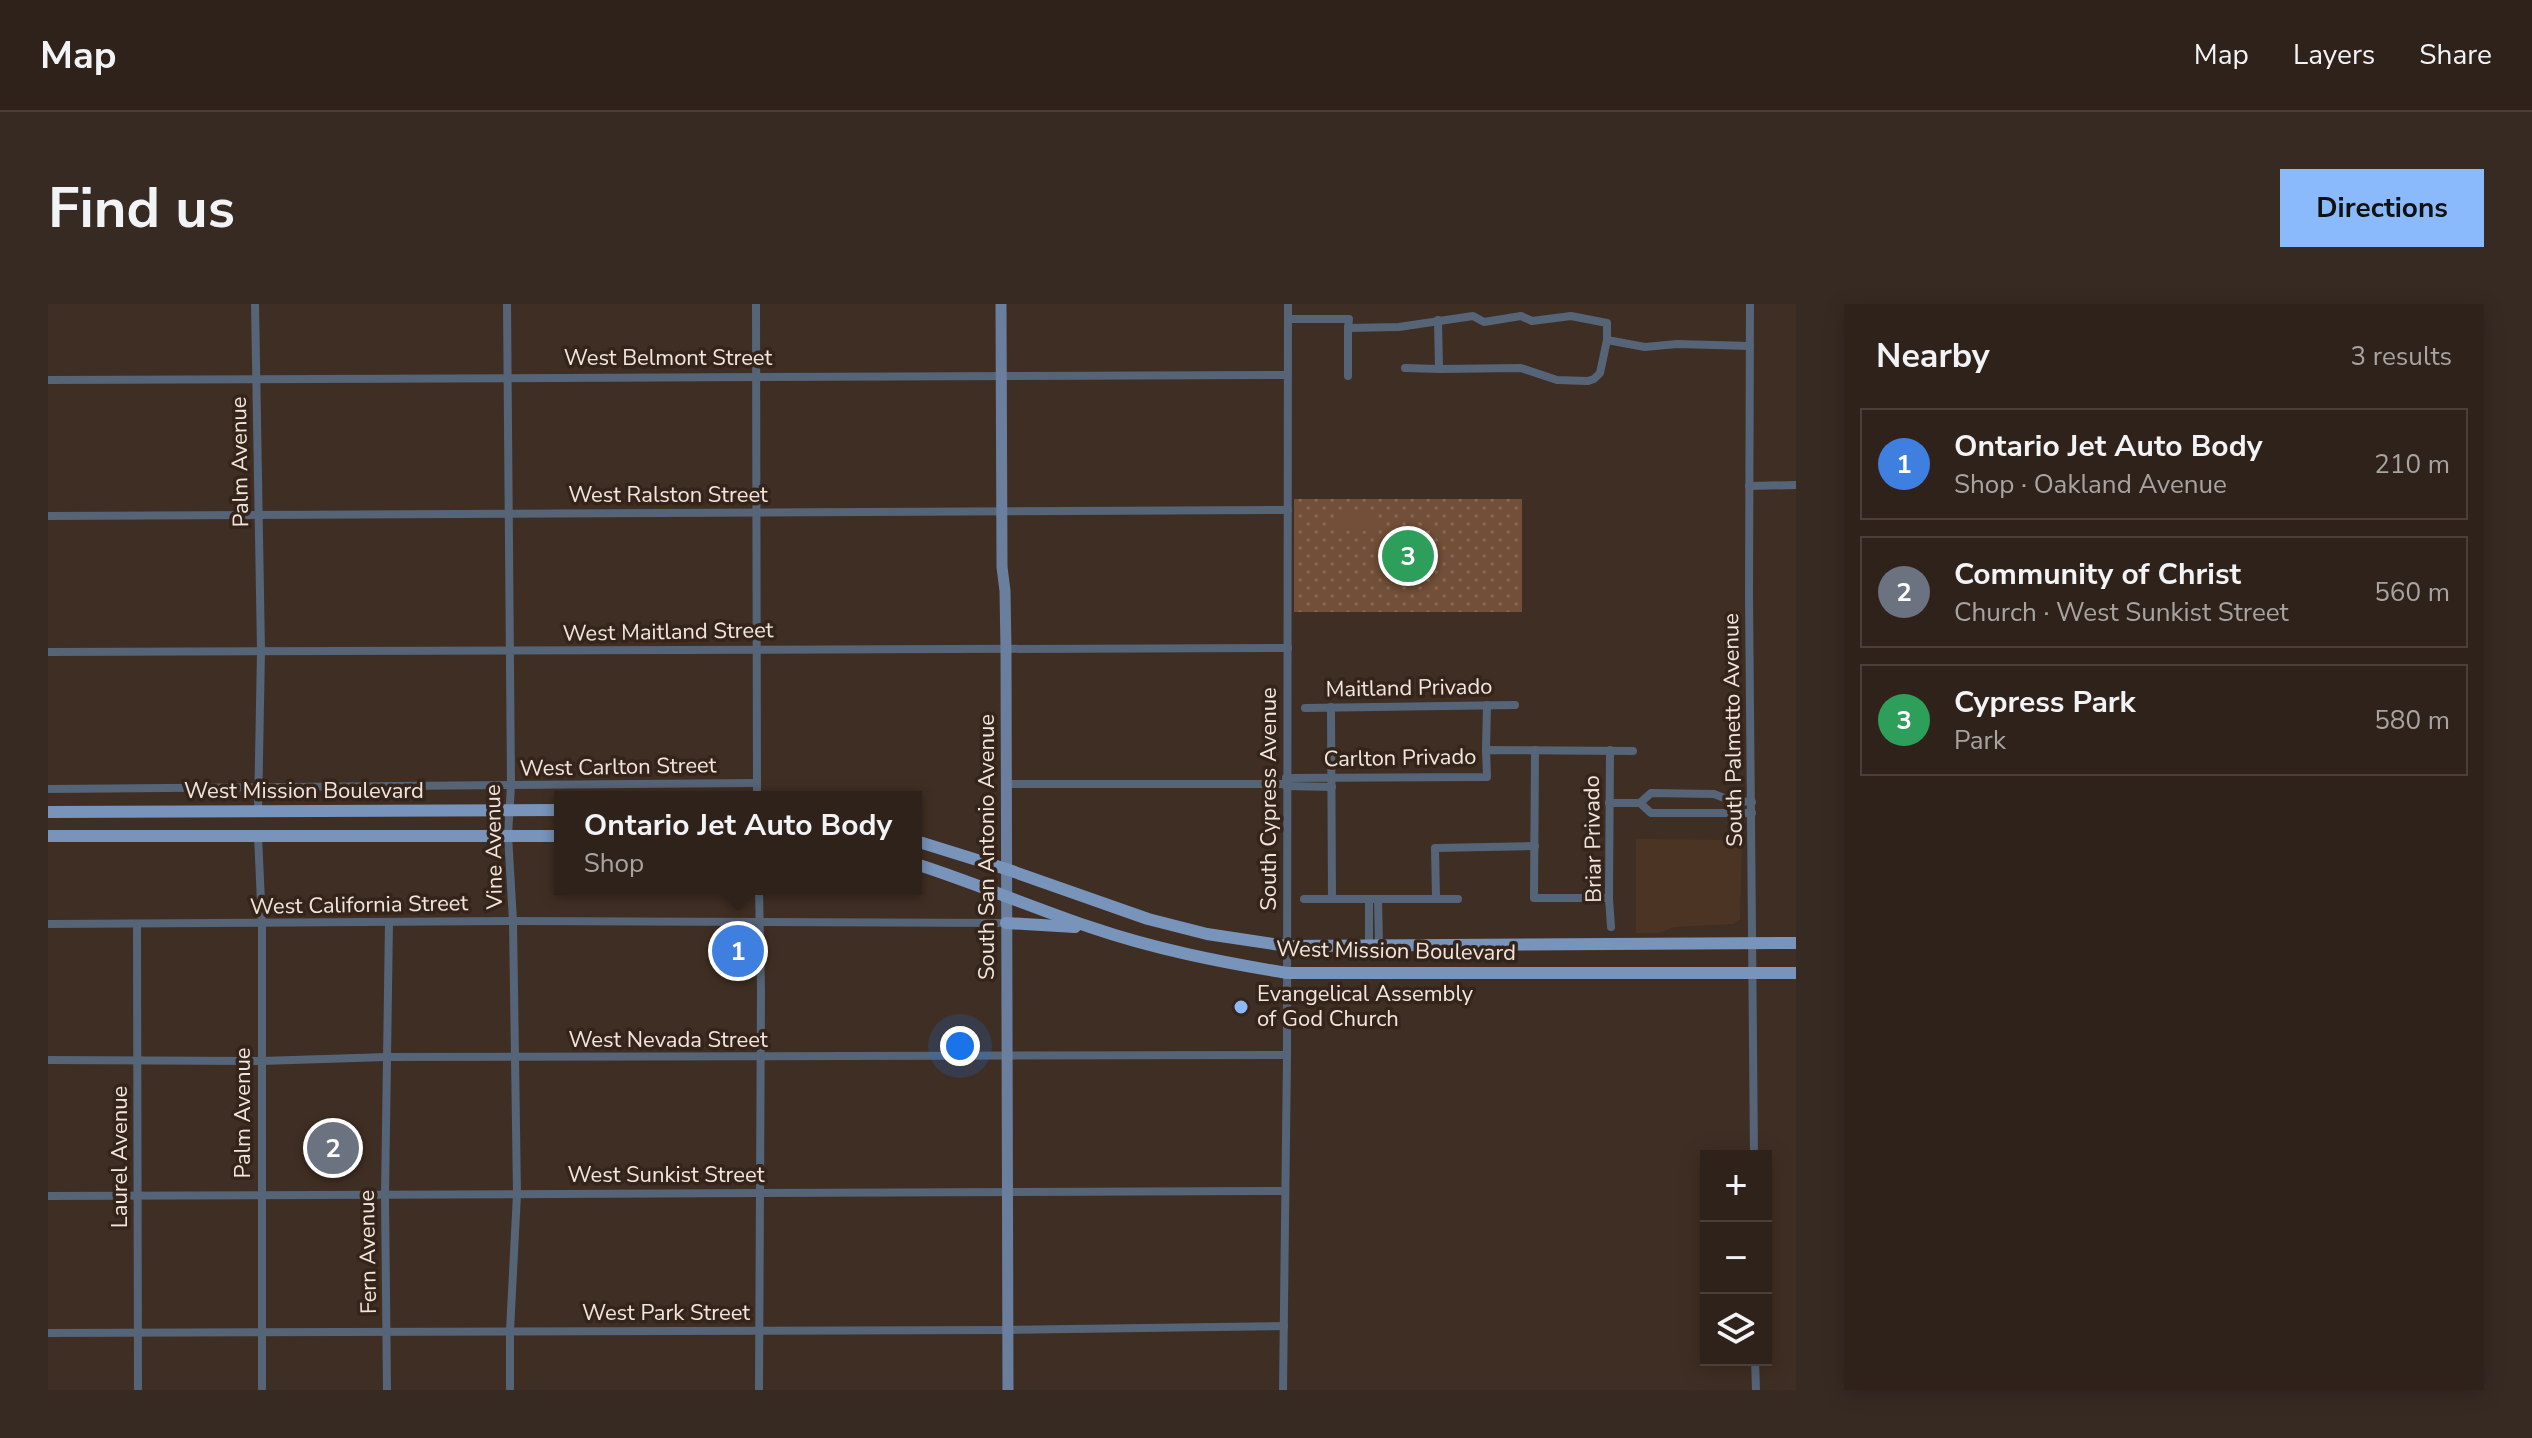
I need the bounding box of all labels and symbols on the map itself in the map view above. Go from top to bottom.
street label: West Belmont Street [564,343,773,373]
street label: Palm Avenue [224,396,256,528]
street label: West Ralston Street [568,480,768,510]
pin: 3 [1382,526,1434,586]
street label: South Palmetto Avenue [1716,613,1750,847]
street label: West Maitland Street [562,615,774,649]
street label: Maitland Privado [1325,672,1493,704]
street label: South Cypress Avenue [1254,687,1284,911]
street label: South San Antonio Avenue [972,714,1002,980]
street label: Carlton Privado [1323,742,1477,774]
street label: West Carlton Street [519,750,717,784]
street label: Briar Privado [1577,775,1609,903]
street label: West Mission Boulevard [184,776,424,806]
street label: Vine Avenue [478,784,510,911]
street label: West California Street [250,888,469,922]
pin: 1 [712,921,764,981]
street label: West Mission Boulevard [1276,934,1516,968]
place label: Evangelical Assembly of God Church [1257,979,1474,1034]
marker: Evangelical Assembly of God Church [1232,998,1250,1016]
street label: West Nevada Street [568,1025,768,1055]
your location [940,1026,980,1066]
street label: Palm Avenue [228,1048,258,1178]
street label: Laurel Avenue [105,1086,135,1228]
pin: 2 [307,1118,359,1178]
street label: West Sunkist Street [568,1160,765,1190]
street label: Fern Avenue [352,1190,384,1314]
street label: West Park Street [582,1298,750,1328]

